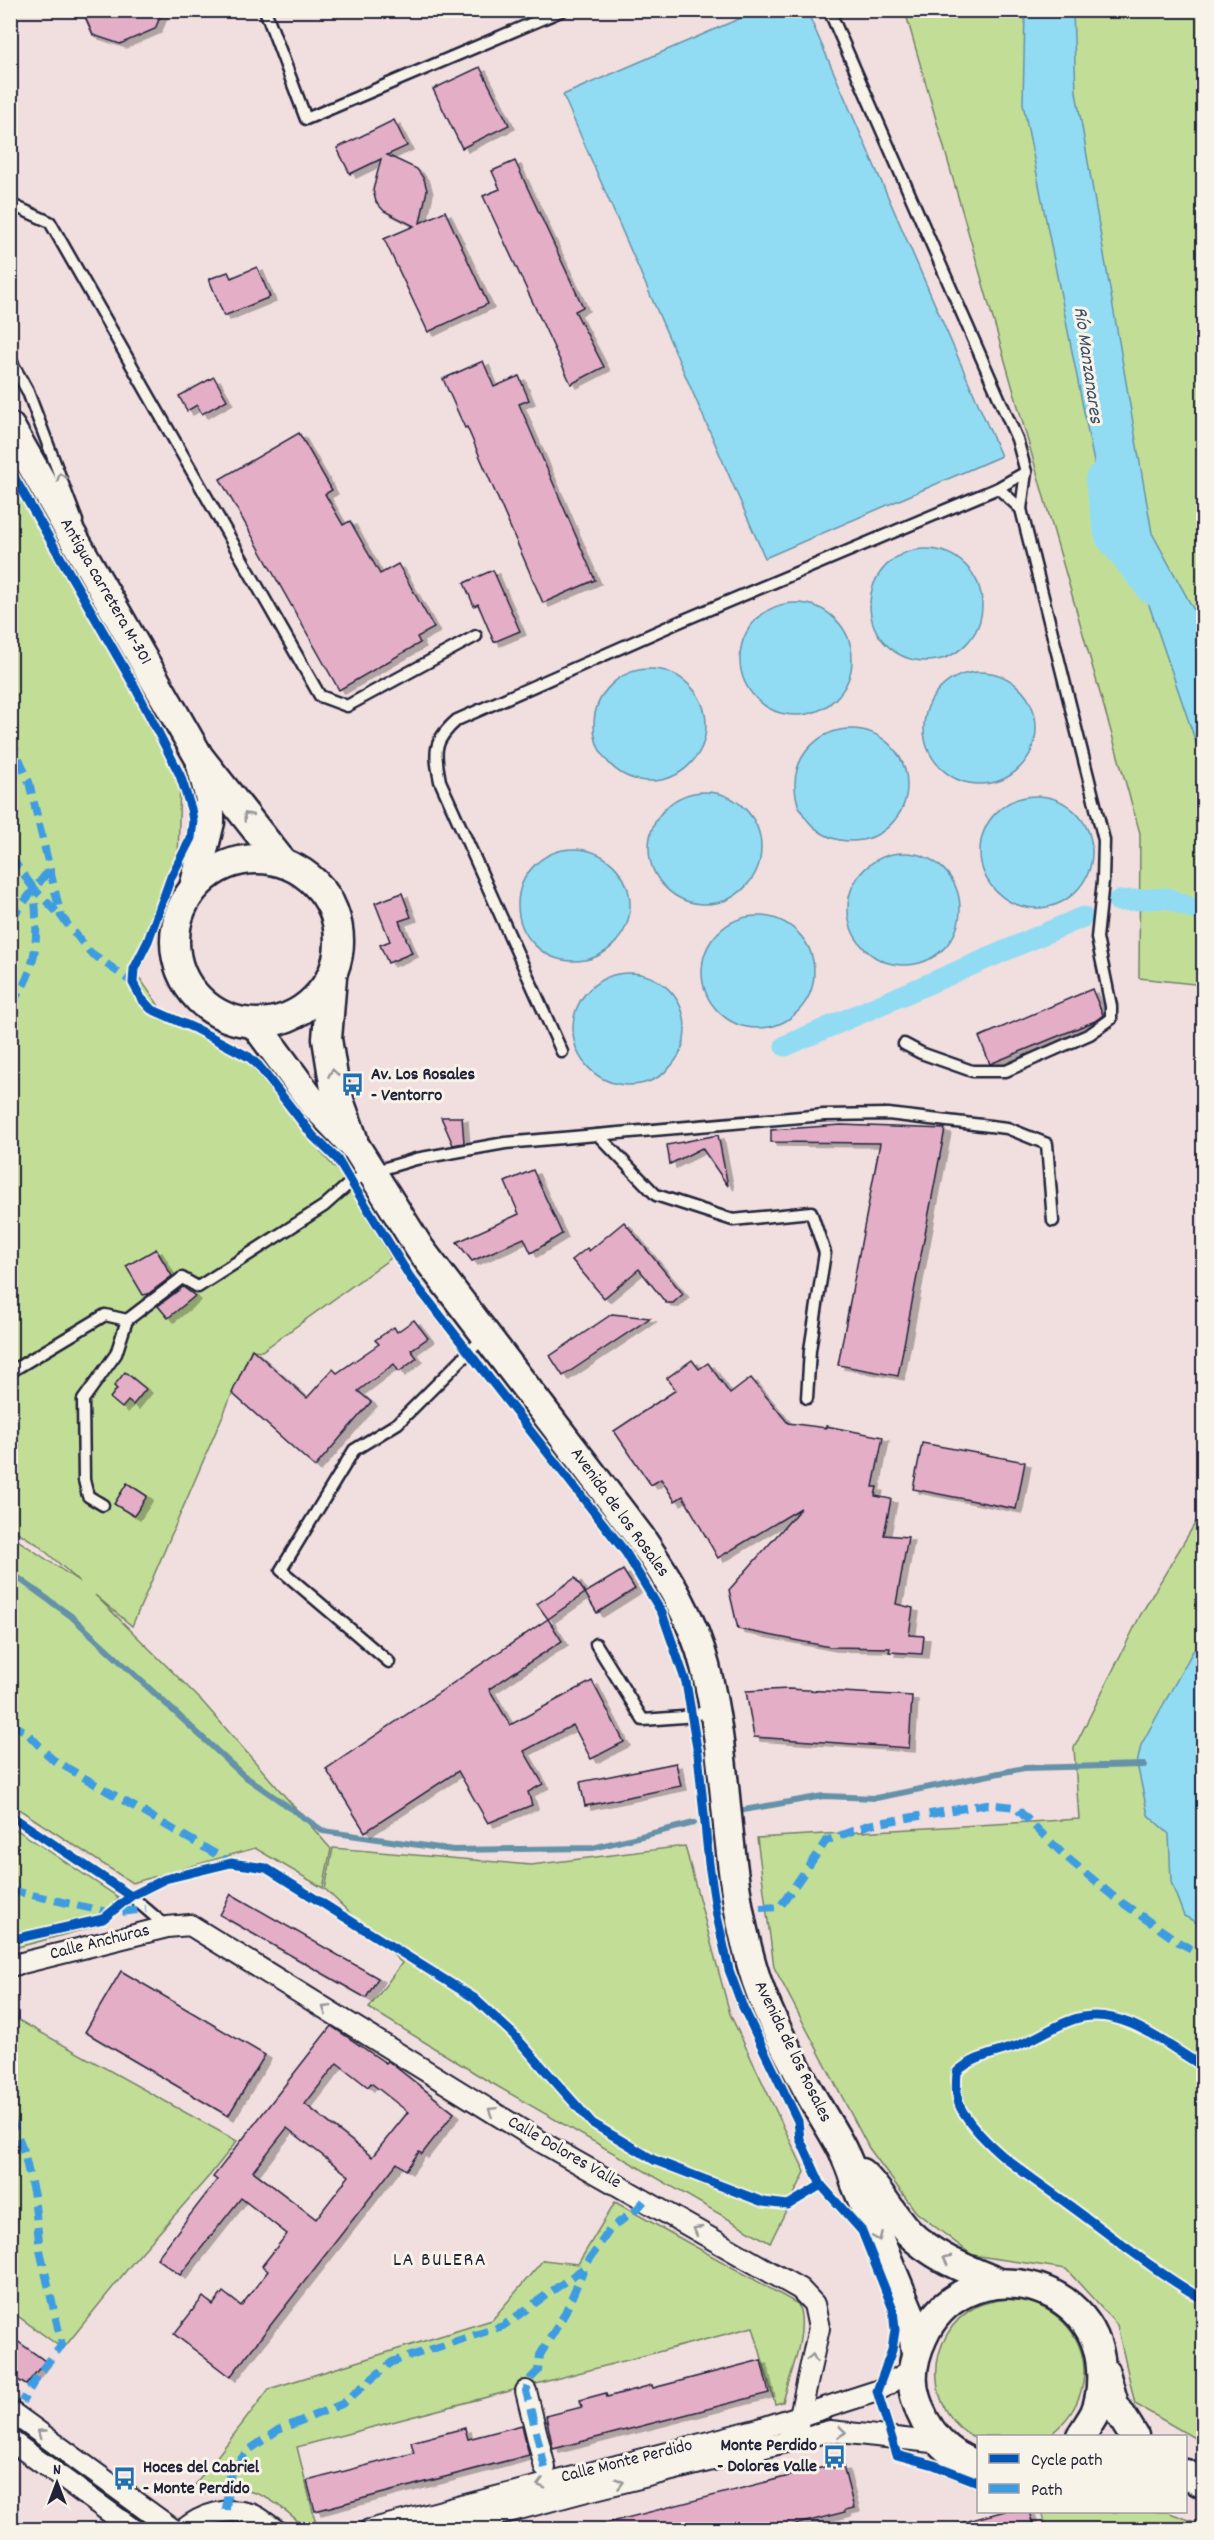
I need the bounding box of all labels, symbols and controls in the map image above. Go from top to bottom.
water label: Río Manzanares [1065,305,1109,426]
one-way arrow [56,473,68,484]
street label: Antigua carretera M-301 [53,514,157,670]
one-way arrow [243,811,254,822]
place label: Av. Los Rosales - Ventorro [371,1063,476,1109]
one-way arrow [327,1069,339,1078]
bus stop icon: Av. Los Rosales - Ventorro [340,1072,366,1098]
street label: Avenida de los Rosales [563,1443,675,1583]
street label: Calle Anchuras [47,1919,153,1967]
street label: Avenida de los Rosales [747,1977,837,2127]
one-way arrow [322,2004,332,2016]
one-way arrow [488,2106,498,2118]
street label: Calle Dolores Valle [503,2110,625,2196]
one-way arrow [693,2225,703,2237]
one-way arrow [871,2230,883,2241]
district label: LA BULERA [393,2247,487,2275]
one-way arrow [942,2255,953,2266]
one-way arrow [805,2353,818,2363]
one-way arrow [837,2425,846,2438]
one-way arrow [37,2430,48,2441]
street label: Calle Monte Perdido [559,2434,695,2490]
place label: Monte Perdido - Dolores Valle [717,2434,817,2480]
legend [977,2435,1187,2513]
bus stop icon: Monte Perdido - Dolores Valle [822,2443,848,2469]
text: Cycle path [1031,2449,1102,2474]
north arrow [27,2453,87,2513]
place label: Hoces del Cabriel - Monte Perdido [143,2456,260,2502]
text: N [53,2459,61,2482]
bus stop icon: Hoces del Cabriel - Monte Perdido [112,2465,138,2491]
one-way arrow [536,2477,547,2489]
one-way arrow [615,2477,625,2490]
text: Path [1031,2479,1063,2504]

